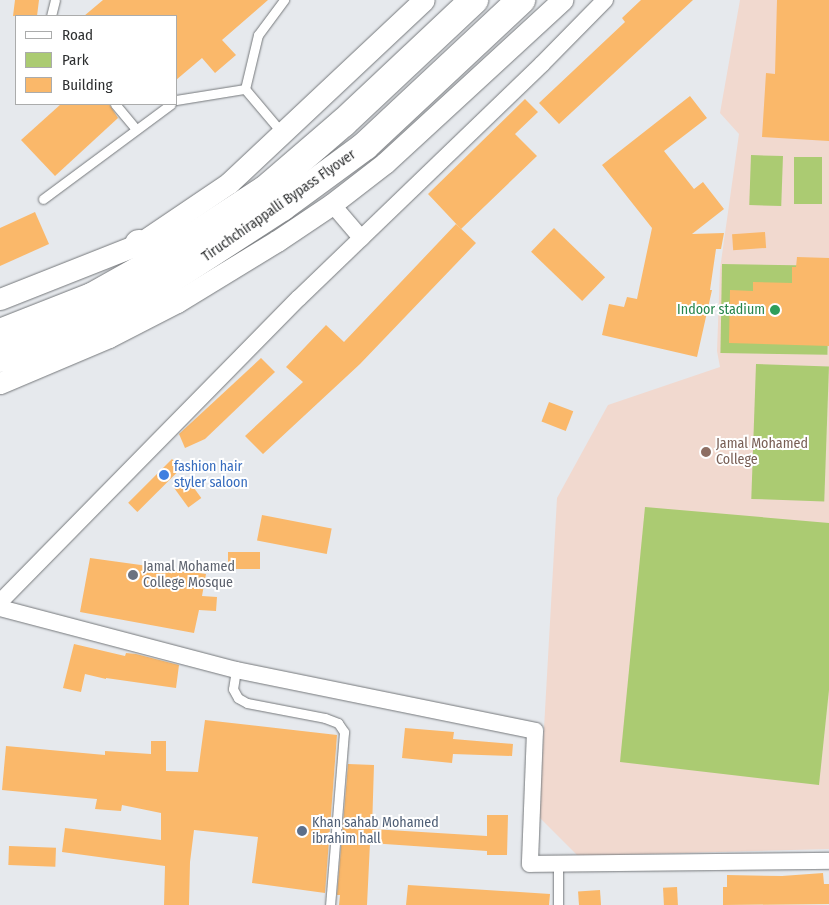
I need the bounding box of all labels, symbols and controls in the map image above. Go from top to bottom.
legend [15,15,178,105]
text: Road [62,26,93,44]
text: Park [62,51,89,69]
text: Building [62,76,113,94]
street label: Tiruchchirappalli Bypass Flyover [199,146,359,266]
place label: Indoor stadium [677,302,765,318]
marker: Indoor stadium [769,304,781,316]
place label: Jamal Mohamed College [716,436,808,468]
marker: Jamal Mohamed College [700,446,712,458]
place label: fashion hair styler saloon [174,459,248,492]
marker: fashion hair styler saloon [158,469,170,481]
place label: Jamal Mohamed College Mosque [143,559,235,592]
marker: Jamal Mohamed College Mosque [127,569,139,581]
place label: Khan sahab Mohamed ibrahim hall [312,815,439,848]
marker: Khan sahab Mohamed ibrahim hall [296,825,308,837]

